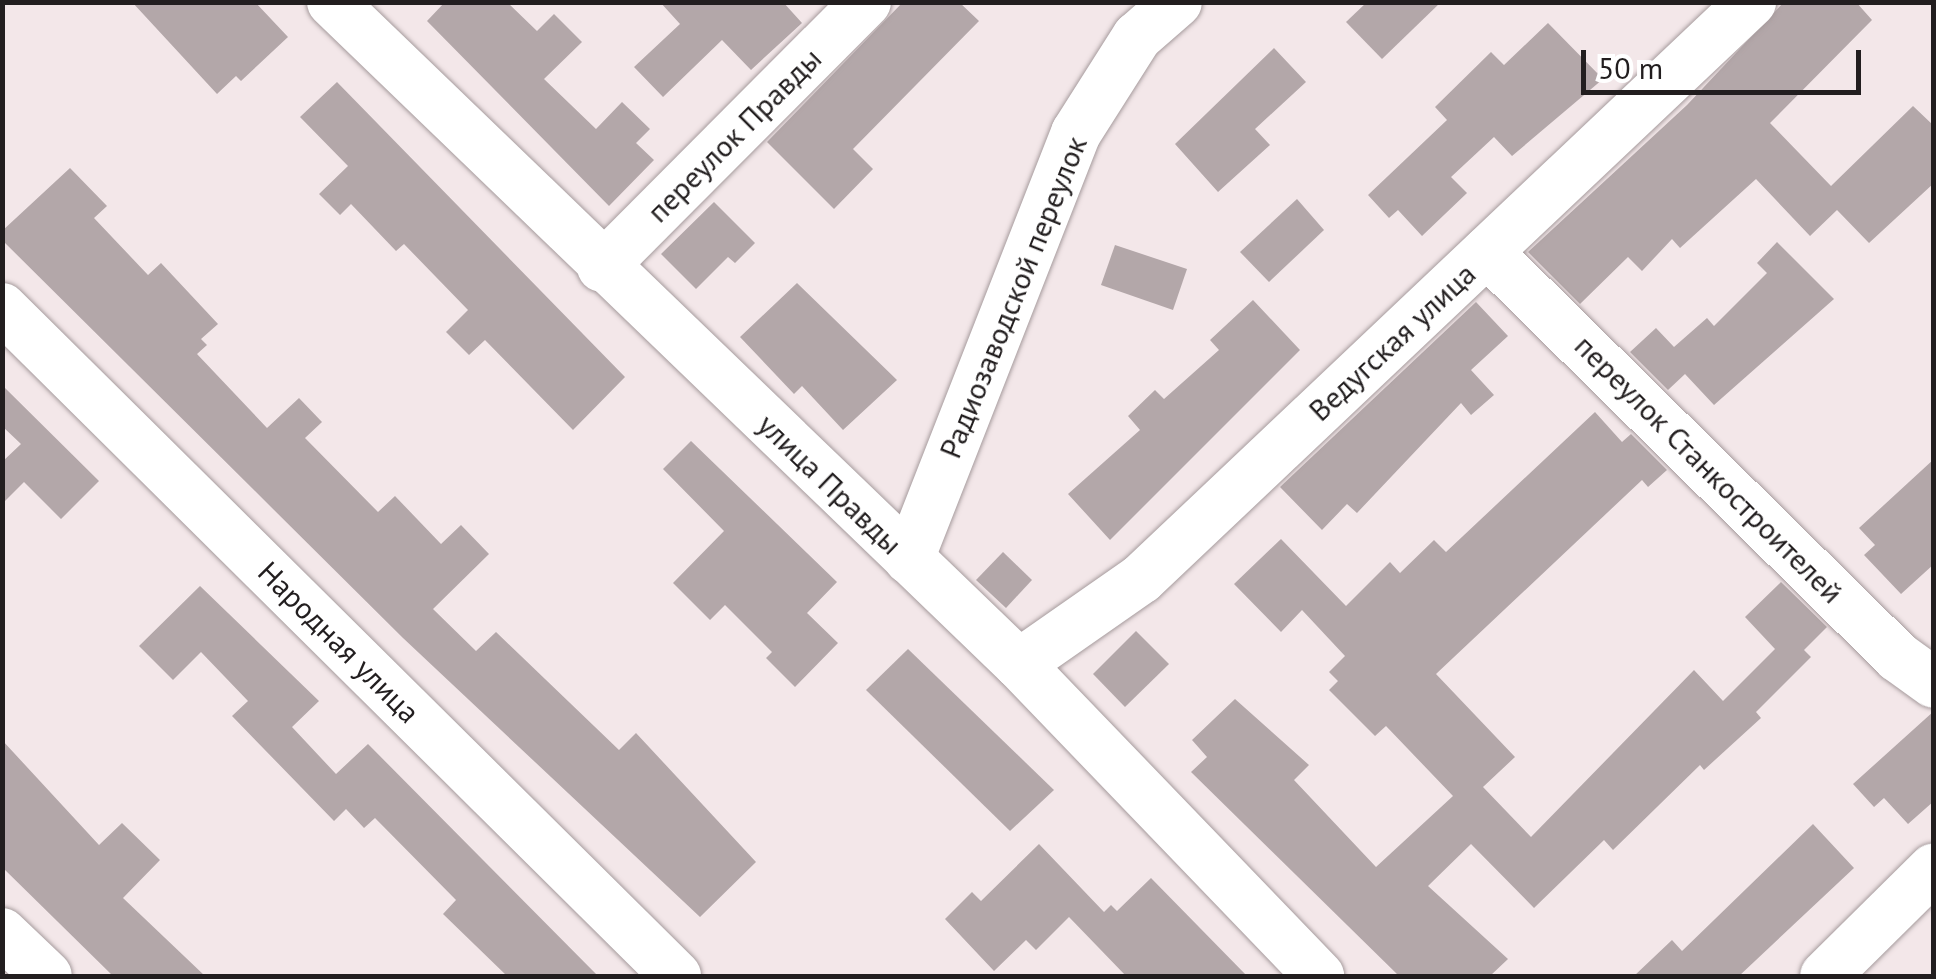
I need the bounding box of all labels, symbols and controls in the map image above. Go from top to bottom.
scale bar [1586,30,1866,92]
street label: переулок Правды [640,41,828,229]
text: 50 m [1598,48,1663,87]
street label: Радиозаводской переулок [932,131,1094,463]
street label: Ведугская улица [1301,256,1483,428]
street label: переулок Станкостроителей [1568,328,1850,610]
street label: улица Правды [751,406,909,562]
street label: Народная улица [251,554,427,730]

